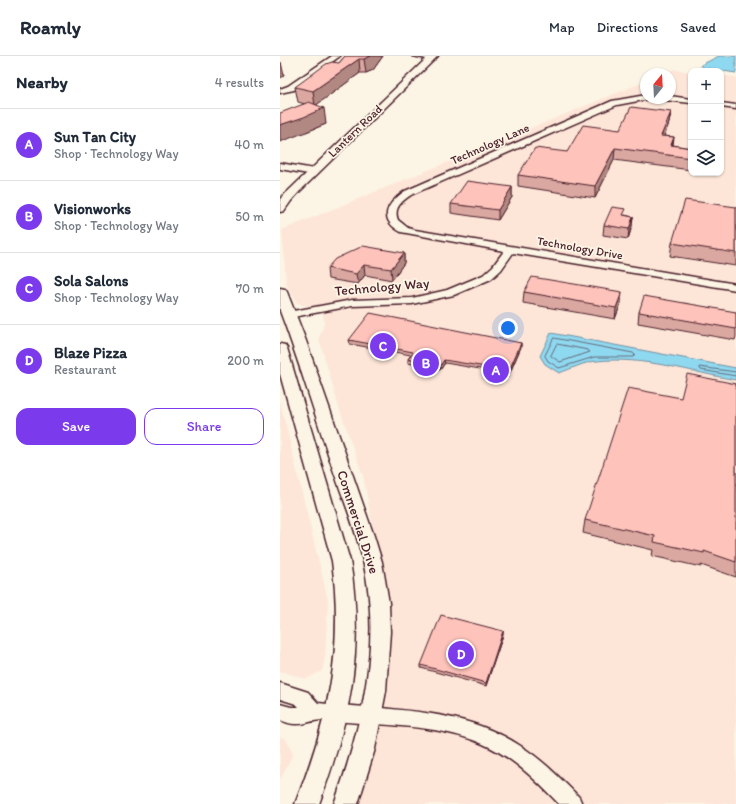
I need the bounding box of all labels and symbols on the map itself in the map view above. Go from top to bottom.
north arrow [640,68,676,104]
street label: Lantern Road [325,101,385,160]
street label: Technology Lane [448,120,532,168]
street label: Technology Drive [536,234,624,262]
street label: Technology Way [334,274,431,300]
your location [498,318,518,338]
pin: C [370,331,396,361]
pin: B [413,348,439,378]
pin: A [483,355,509,385]
street label: Commercial Drive [333,468,383,576]
pin: D [448,639,474,669]

